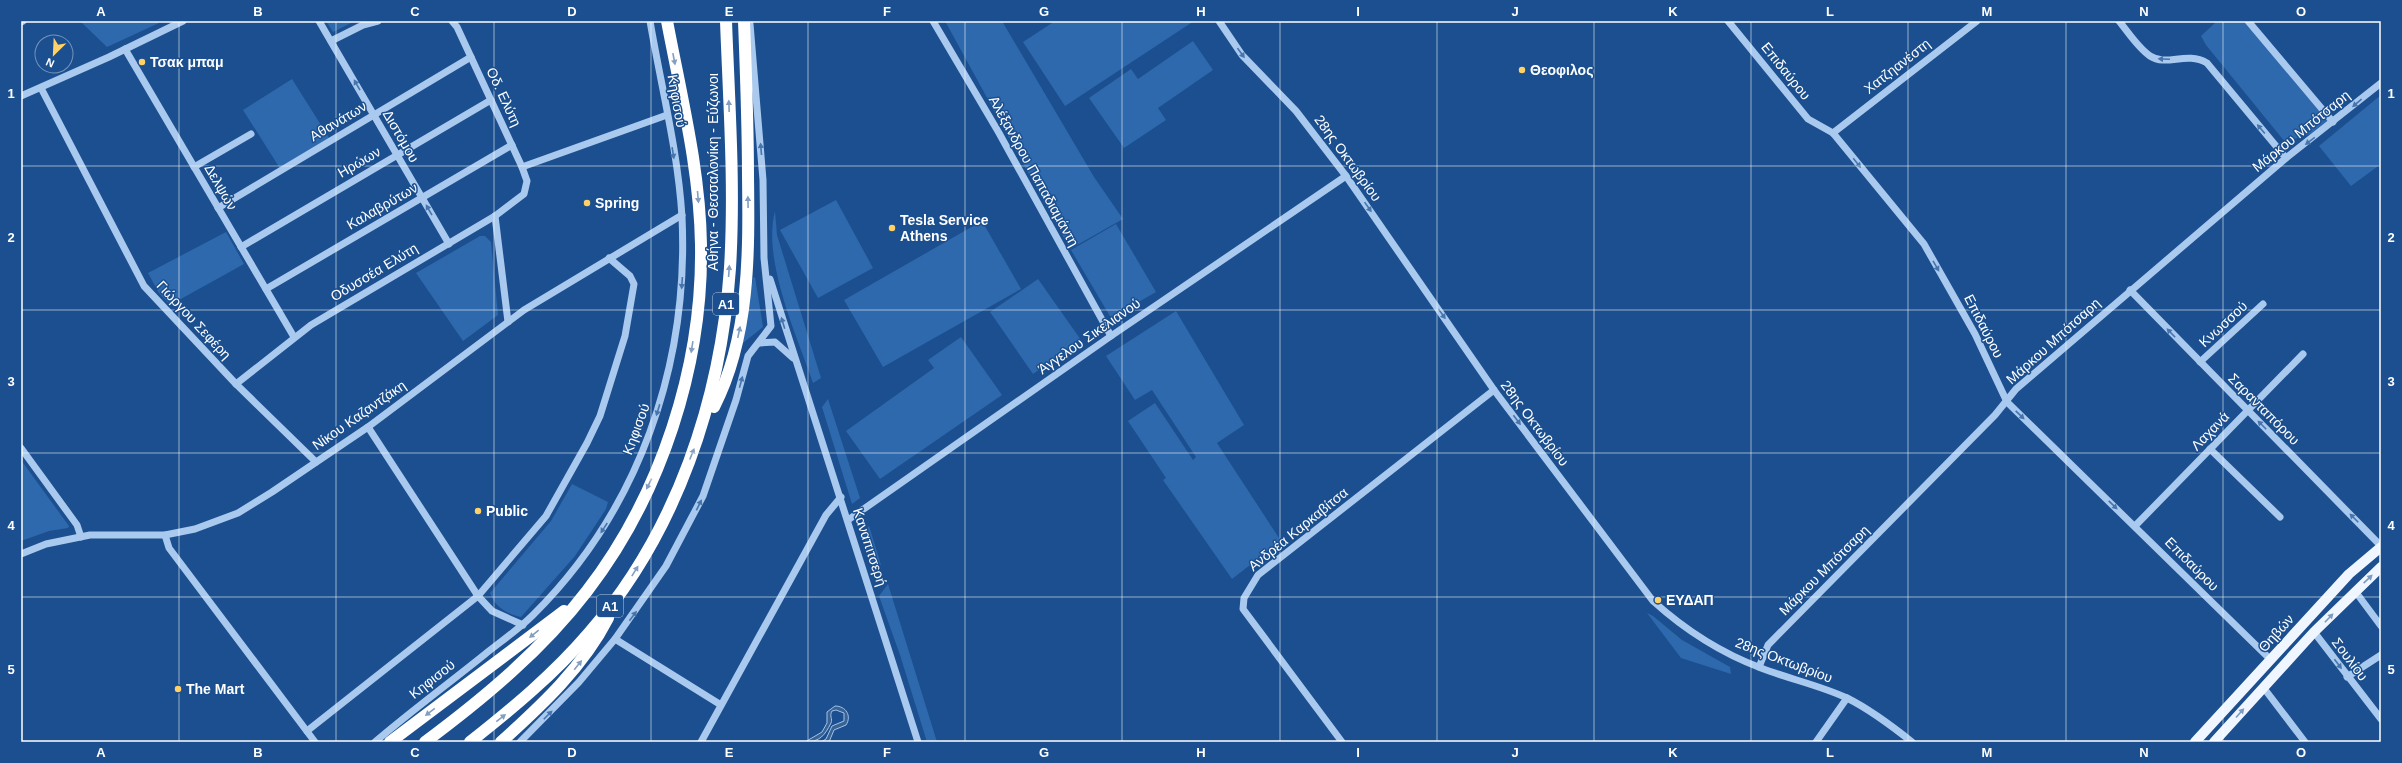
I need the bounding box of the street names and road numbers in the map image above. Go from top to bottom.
street label: Χατζηανέστη [1861,35,1933,97]
street label: Επιδαύρου [1758,39,1814,103]
street label: Οδ. Ελύτη [483,65,525,129]
street label: Κηφισού [664,73,690,129]
street label: Αθήνα - Θεσσαλονίκη - Εύζωνοι [705,73,721,271]
street label: Μάρκου Μπότσαρη [2249,87,2353,175]
street label: Αλέξανδρου Παπαδιαμάντη [986,93,1082,249]
street label: Αθανάτων [307,98,369,144]
street label: Διστόμου [380,107,422,165]
street label: 28ης Οκτωβρίου [1311,112,1385,204]
street label: Ηρώων [335,143,383,181]
street label: Δελψών [201,161,241,213]
street label: Καλαβρύτων [344,179,420,233]
street label: Οδυσσέα Ελύτη [328,240,420,304]
street label: Γιώργου Σεφέρη [154,277,234,363]
street label: Επιδαύρου [1961,292,2007,360]
road number: Α1 [713,293,739,315]
street label: Άγγελου Σικελιανού [1035,295,1143,377]
street label: Μάρκου Μπότσαρη [2003,295,2103,387]
street label: Κνωσσού [2196,298,2250,350]
street label: Σαρανταπόρου [2225,370,2303,448]
street label: Νίκου Καζαντζάκη [309,377,409,453]
street label: 28ης Οκτωβρίου [1498,377,1572,469]
street label: Κηφισού [619,401,653,457]
street label: Λαχανά [2188,408,2232,454]
street label: Ανδρέα Καρκαβίτσα [1245,484,1351,574]
street label: Καναπιτσερή [850,506,890,588]
street label: Μάρκου Μπότσαρη [1776,522,1872,618]
street label: Επιδαύρου [2162,534,2222,594]
road number: Α1 [597,595,623,617]
street label: Θηβών [2255,611,2297,655]
street label: 28ης Οκτωβρίου [1733,634,1835,686]
street label: Σουλίου [2329,634,2371,684]
street label: Κηφισού [406,656,458,702]

